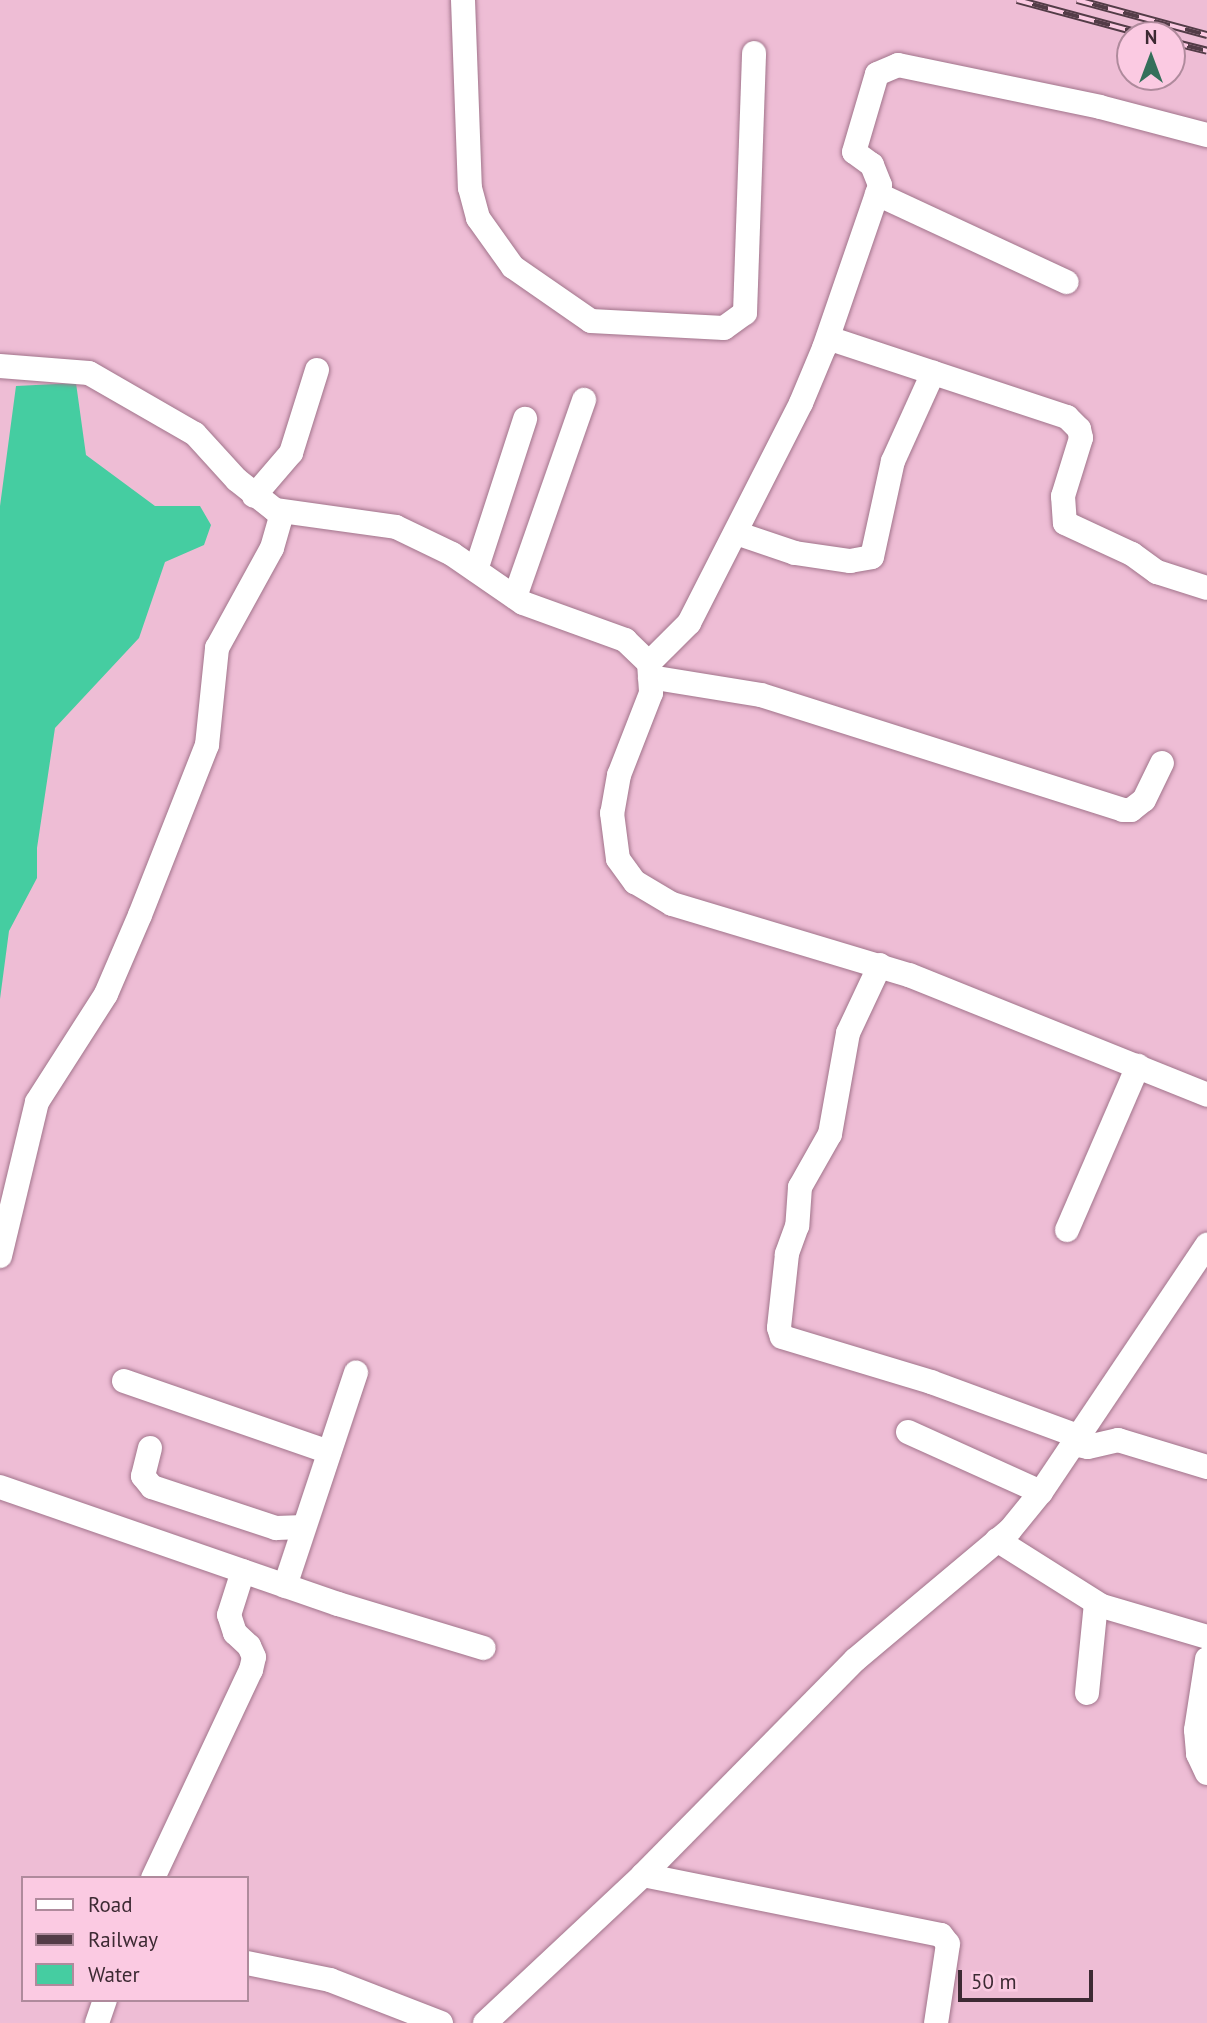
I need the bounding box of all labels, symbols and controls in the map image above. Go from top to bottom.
north arrow [1116,21,1186,91]
text: N [1145,25,1157,49]
legend [21,1876,248,2002]
text: Road [88,1891,132,1918]
text: Railway [88,1926,158,1953]
scale bar [962,1956,1097,2000]
text: Water [88,1961,140,1988]
text: 50 m [971,1968,1017,1995]

